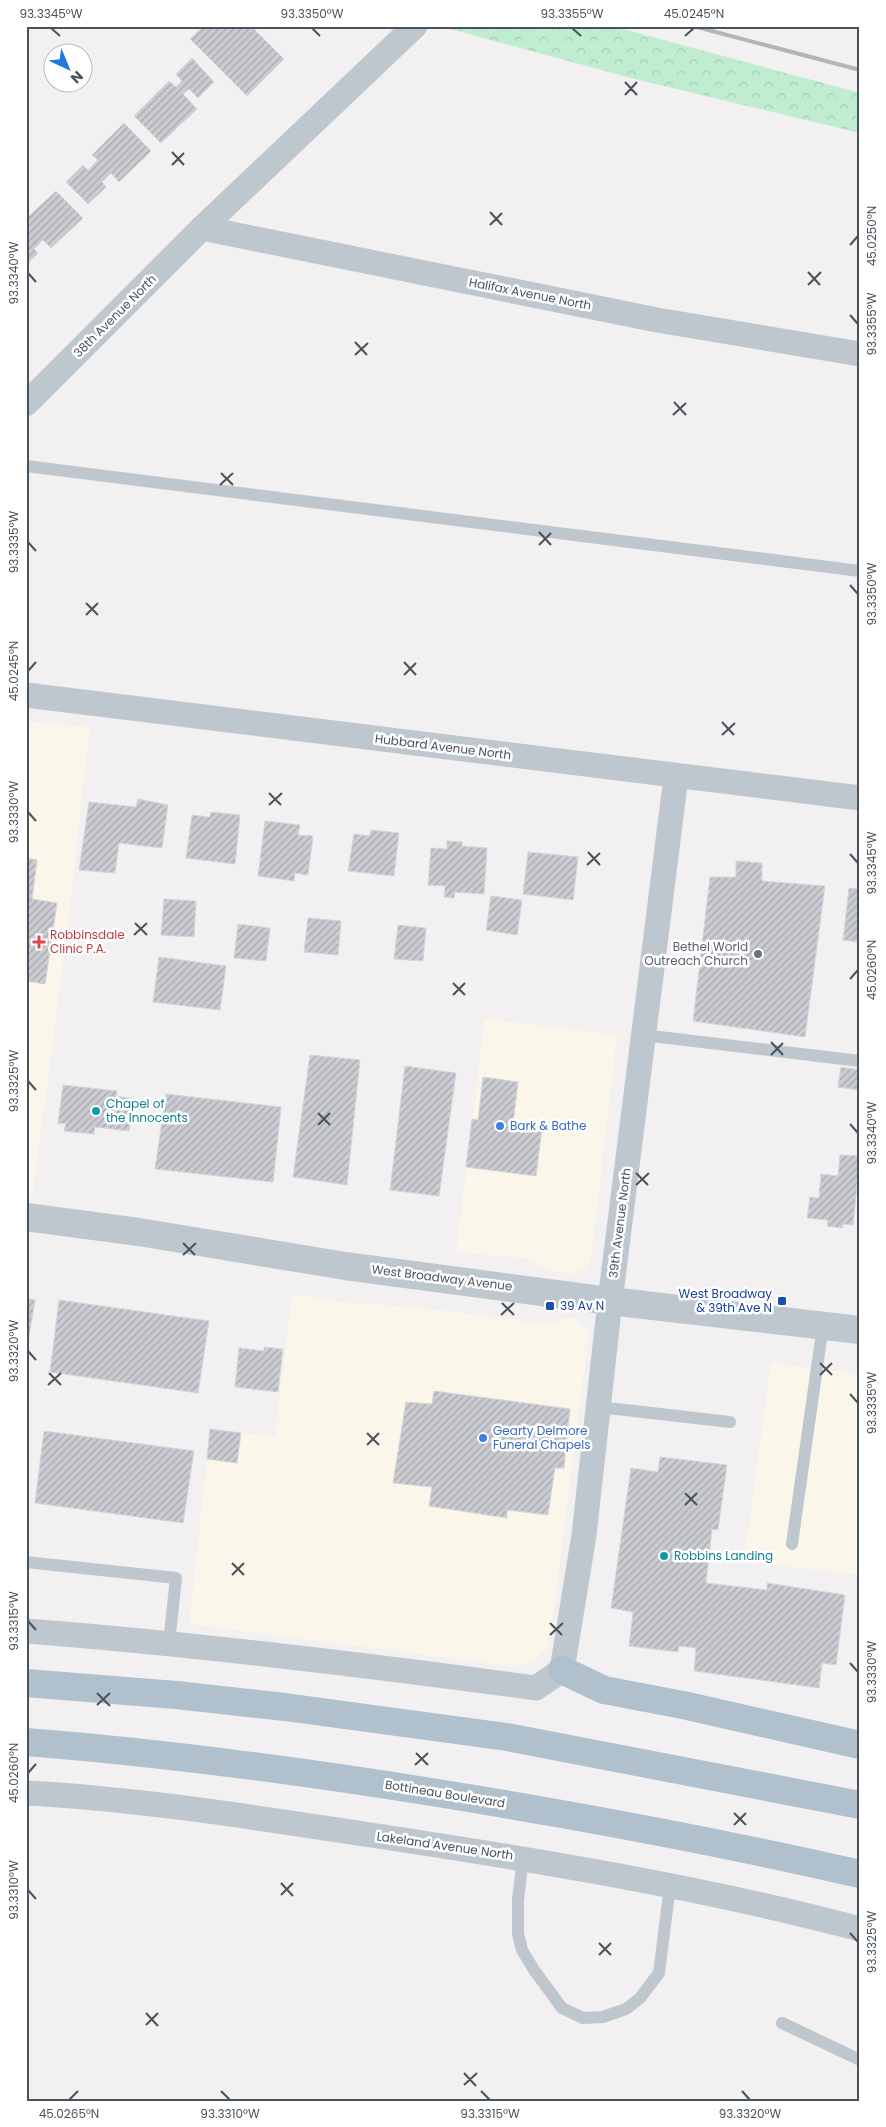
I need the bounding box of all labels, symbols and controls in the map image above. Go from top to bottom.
text: 93.3345°W [19,5,83,22]
text: 93.3350°W [281,5,344,22]
text: 93.3355°W [541,5,604,22]
text: 45.0245°N [664,5,724,22]
north arrow [42,42,92,92]
text: N [66,67,88,88]
text: 45.0250°N [863,206,880,266]
text: 93.3340°W [5,241,22,305]
street label: 38th Avenue North [69,270,160,361]
street label: Halifax Avenue North [467,273,593,314]
text: 93.3355°W [863,292,880,356]
text: 93.3335°W [5,510,22,573]
text: 93.3350°W [863,562,880,626]
text: 45.0245°N [5,641,22,701]
street label: Hubbard Avenue North [374,730,512,763]
text: 93.3330°W [5,780,22,843]
text: 93.3345°W [863,831,880,895]
place label: Robbinsdale Clinic P.A. [50,926,125,957]
marker: Robbinsdale Clinic P.A. [32,935,46,949]
place label: Bethel World Outreach Church [644,938,748,969]
text: 45.0260°N [863,940,880,1000]
marker: Bethel World Outreach Church [752,948,764,960]
text: 93.3325°W [5,1050,22,1112]
place label: Chapel of the Innocents [106,1095,188,1126]
text: 93.3340°W [863,1101,880,1165]
marker: Chapel of the Innocents [90,1105,102,1117]
place label: Bark & Bathe [510,1117,586,1134]
marker: Bark & Bathe [494,1120,506,1132]
street label: 39th Avenue North [604,1167,635,1279]
street label: West Broadway Avenue [371,1260,513,1295]
place label: West Broadway & 39th Ave N [679,1285,772,1316]
marker: West Broadway & 39th Ave N [776,1295,788,1307]
place label: 39 Av N [560,1297,604,1314]
marker: 39 Av N [544,1300,556,1312]
text: 93.3320°W [5,1320,22,1382]
text: 93.3335°W [863,1371,880,1434]
place label: Gearty Delmore Funeral Chapels [493,1422,590,1453]
marker: Gearty Delmore Funeral Chapels [477,1432,489,1444]
place label: Robbins Landing [674,1547,773,1564]
marker: Robbins Landing [658,1550,670,1562]
text: 93.3315°W [5,1591,22,1651]
text: 93.3330°W [863,1640,880,1703]
text: 45.0260°N [5,1743,22,1803]
street label: Bottineau Boulevard [384,1776,506,1811]
street label: Lakeland Avenue North [376,1827,515,1864]
text: 93.3310°W [5,1860,22,1920]
text: 93.3325°W [863,1911,880,1973]
text: 45.0265°N [39,2105,99,2122]
text: 93.3310°W [200,2105,260,2122]
text: 93.3315°W [460,2105,520,2122]
text: 93.3320°W [719,2105,781,2122]

